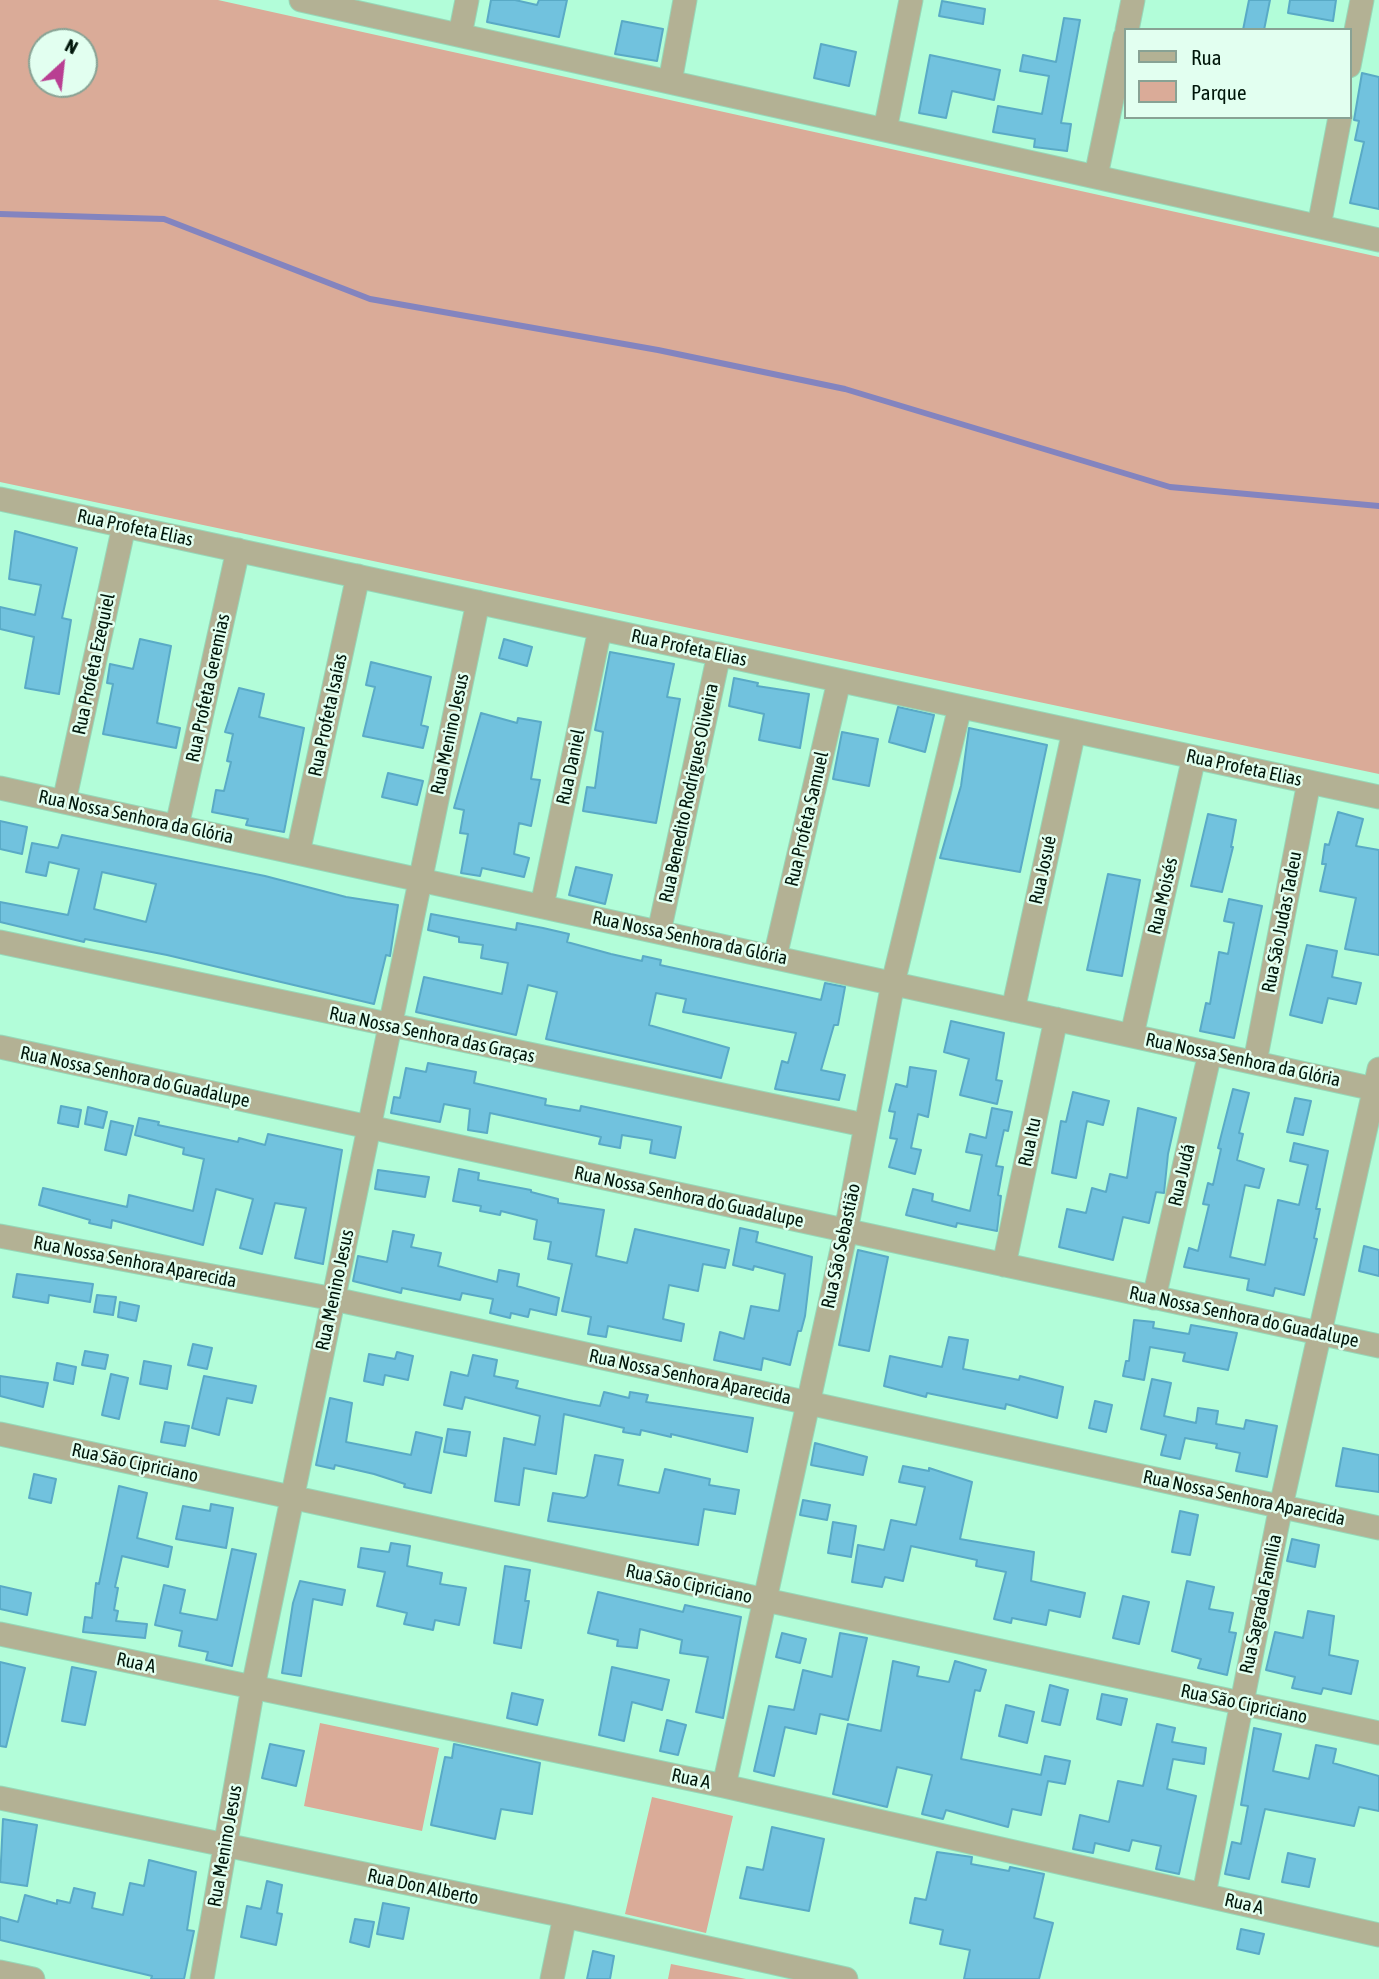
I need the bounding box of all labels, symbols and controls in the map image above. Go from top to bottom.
north arrow [28,28,98,98]
legend [1124,28,1351,119]
text: N [62,34,82,58]
text: Rua [1191,45,1221,69]
text: Parque [1191,80,1246,104]
street label: Rua Profeta Elias [75,505,195,551]
street label: Rua Profeta Ezequiel [68,591,120,737]
street label: Rua Profeta Geremias [181,612,235,764]
street label: Rua Profeta Elias [629,625,749,671]
street label: Rua Profeta Isaías [304,651,352,779]
street label: Rua Menino Jesus [426,671,474,797]
street label: Rua Benedito Rodrigues Oliveira [655,681,723,905]
street label: Rua Daniel [552,727,590,807]
street label: Rua Profeta Elias [1184,745,1304,791]
street label: Rua Profeta Samuel [780,749,834,889]
street label: Rua Nossa Senhora da Glória [36,785,236,849]
street label: Rua Josué [1025,834,1061,906]
street label: Rua São Judas Tadeu [1257,849,1307,995]
street label: Rua Moisés [1143,855,1183,937]
street label: Rua Nossa Senhora da Glória [590,906,790,970]
street label: Rua Nossa Senhora das Graças [327,1002,537,1068]
street label: Rua Nossa Senhora da Glória [1143,1028,1343,1092]
street label: Rua Nossa Senhora do Guadalupe [18,1042,252,1112]
street label: Rua Itu [1014,1115,1046,1169]
street label: Rua Judá [1164,1142,1200,1208]
street label: Rua Nossa Senhora do Guadalupe [572,1162,806,1232]
street label: Rua São Sebastião [817,1181,865,1311]
street label: Rua Menino Jesus [311,1227,359,1353]
street label: Rua Nossa Senhora Aparecida [32,1231,238,1293]
street label: Rua Nossa Senhora do Guadalupe [1127,1282,1361,1352]
street label: Rua Nossa Senhora Aparecida [587,1344,793,1410]
street label: Rua São Cipriciano [70,1438,200,1488]
street label: Rua Nossa Senhora Aparecida [1141,1465,1347,1531]
street label: Rua Sagrada Família [1235,1532,1287,1676]
street label: Rua São Cipriciano [624,1559,754,1609]
street label: Rua A [114,1648,158,1678]
street label: Rua São Cipriciano [1179,1679,1309,1729]
street label: Rua A [669,1764,713,1794]
street label: Rua Menino Jesus [203,1783,247,1909]
street label: Rua Don Alberto [365,1864,481,1910]
street label: Rua A [1222,1888,1266,1920]

